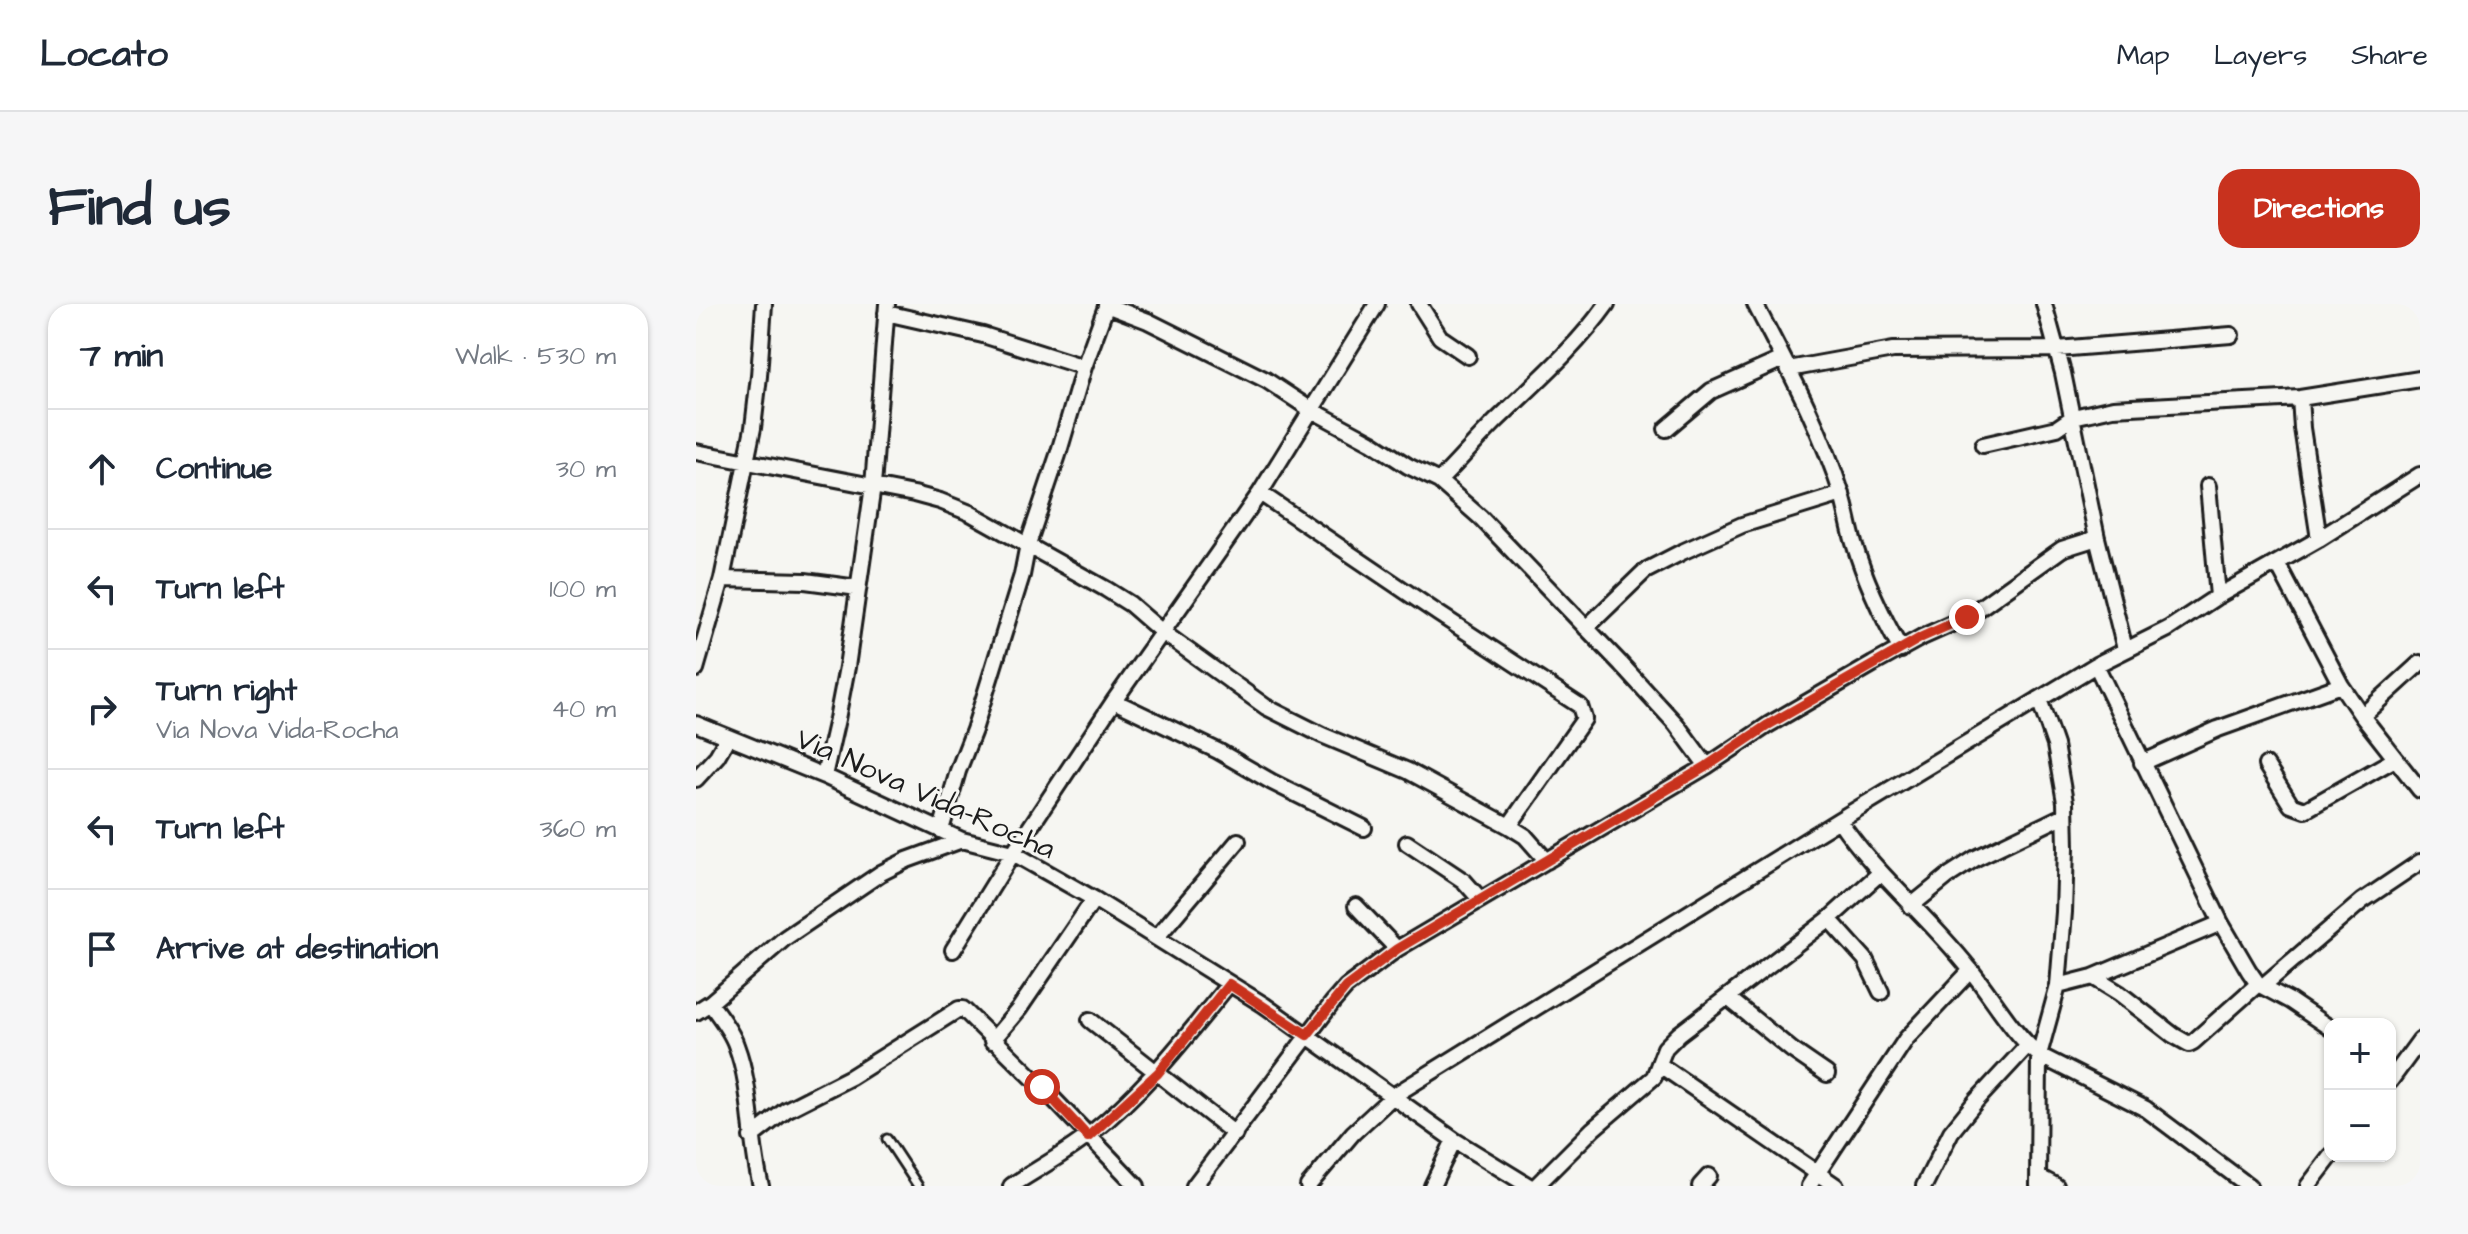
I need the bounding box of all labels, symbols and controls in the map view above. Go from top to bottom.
text: Locato [40,29,168,81]
text: Map [2117,36,2170,75]
text: Layers [2214,36,2307,75]
text: Share [2351,36,2428,75]
text: Find us [48,169,231,247]
button: Directions [2218,169,2420,248]
text: 7 min [80,332,163,380]
text: Walk · 530 m [455,338,616,374]
icon: ahead [80,447,124,491]
text: Continue [156,448,272,490]
text: 30 m [556,451,616,487]
icon: left [80,567,124,611]
text: Turn left [156,568,284,610]
text: 100 m [549,571,616,607]
route end [1949,599,1985,635]
text: Turn right [156,670,297,712]
icon: right [80,687,124,731]
text: 40 m [551,691,616,727]
text: Via Nova Vida-Rocha [156,712,399,748]
street label: Via Nova Vida-Rocha [789,718,1062,870]
icon: left [80,807,124,851]
text: Turn left [156,808,284,850]
text: 360 m [539,811,616,847]
icon: arrive [80,927,124,971]
text: Arrive at destination [156,928,438,970]
map controls [2324,1018,2396,1162]
button: + [2324,1018,2396,1090]
route start [1024,1069,1060,1105]
button: − [2324,1090,2396,1162]

